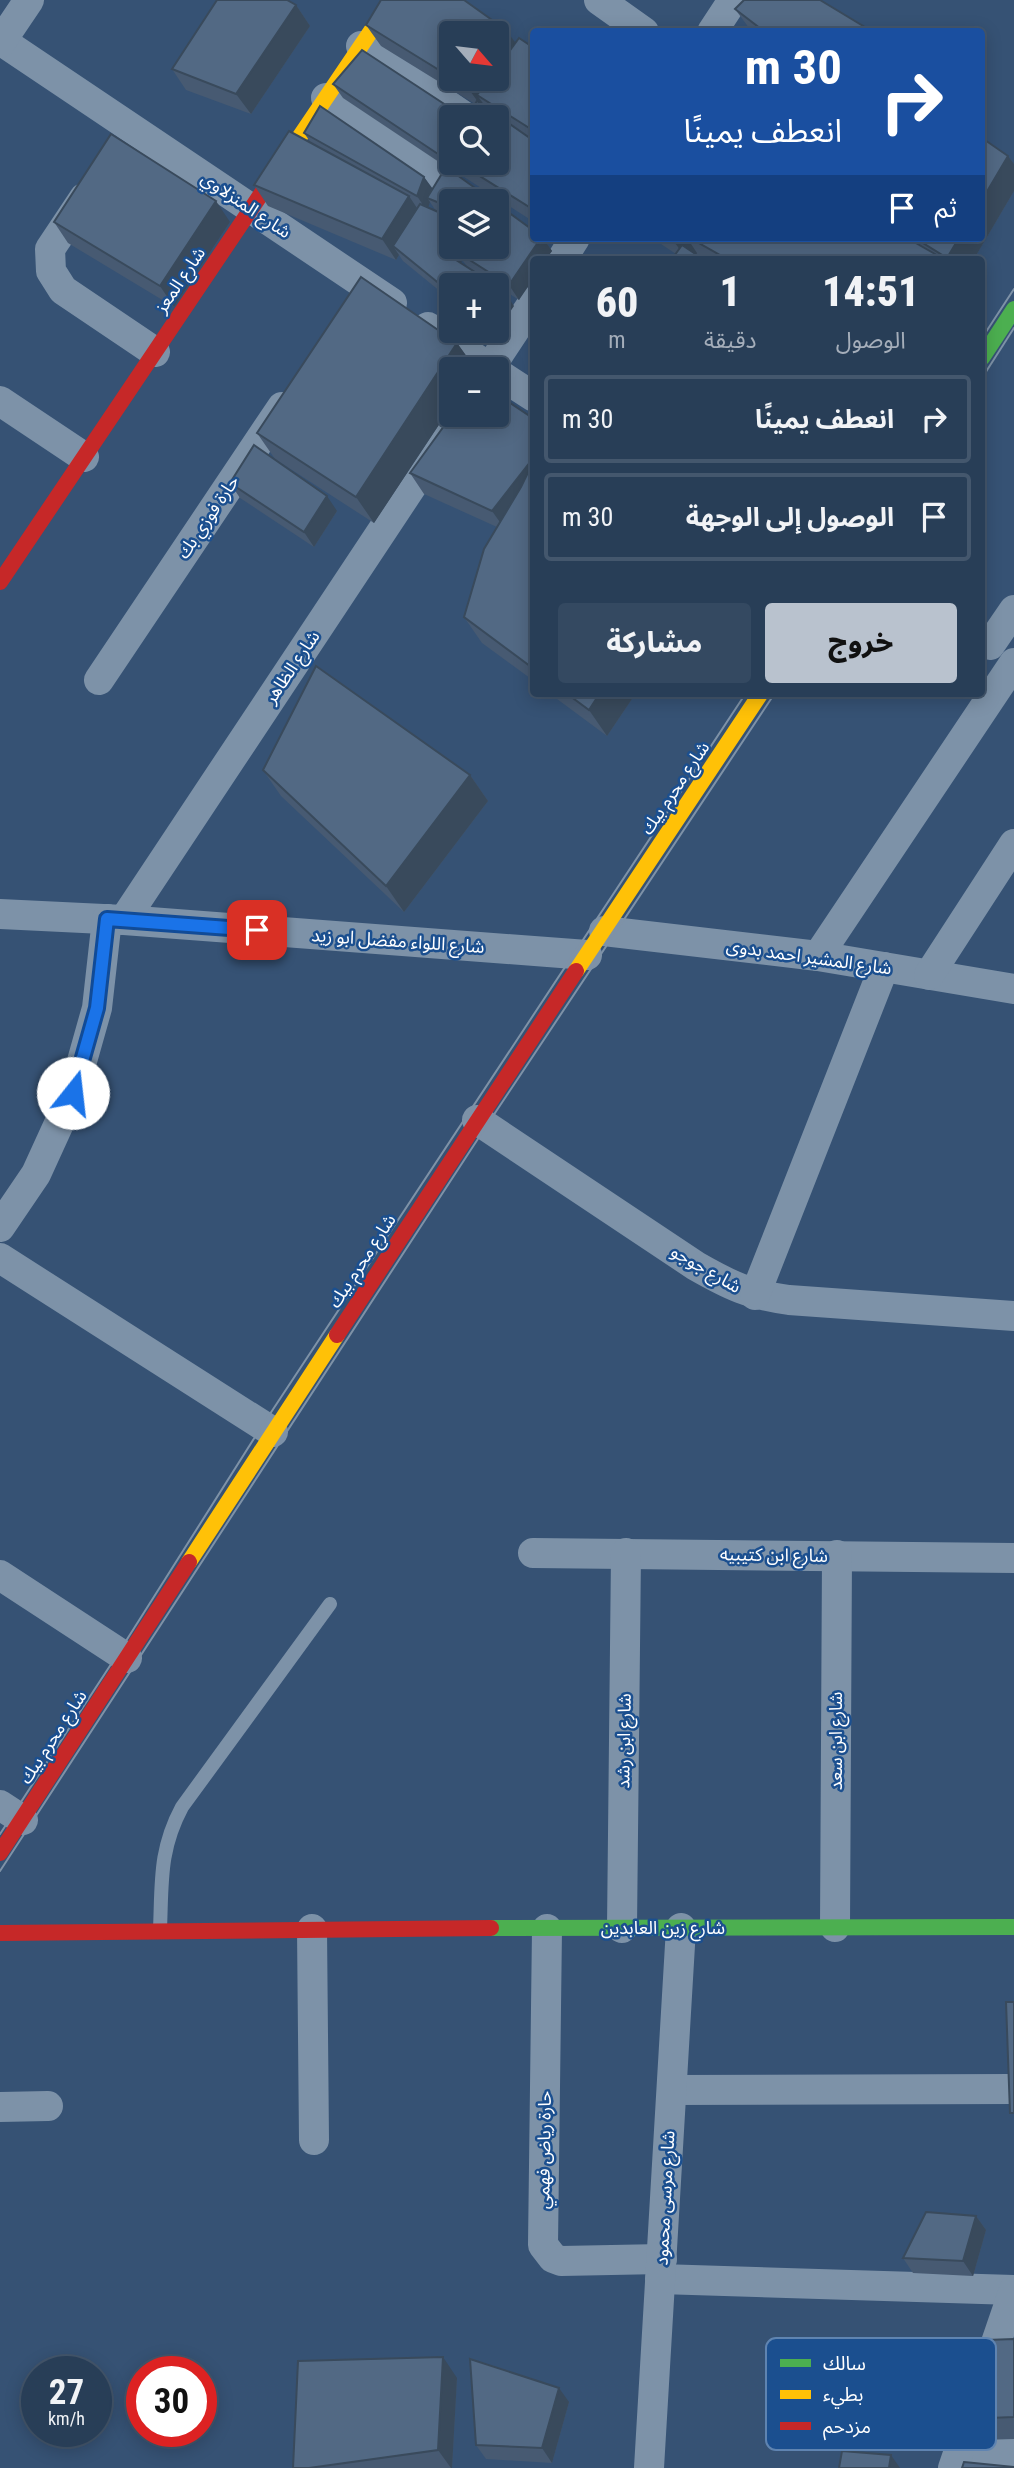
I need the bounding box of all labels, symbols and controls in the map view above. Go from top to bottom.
north arrow [439,21,509,91]
map controls [439,21,509,427]
text: 30 m [745,39,842,96]
icon: right [866,56,957,147]
button: search [439,105,509,175]
text: انعطف يمينًا [684,112,842,150]
street label: شارع المنزلاوي [195,167,295,246]
button: layers [439,189,509,259]
icon: arrive [883,189,921,227]
text: ثم [935,193,957,223]
street label: شارع المعز [149,243,213,320]
text: 1 [720,267,741,316]
text: 14:51 [822,267,919,316]
button: + [439,273,509,343]
text: 60 [596,278,638,327]
text: m [608,327,626,354]
text: دقيقة [704,327,756,354]
text: الوصول [836,327,906,354]
button: − [439,357,509,427]
icon: right [915,400,953,438]
text: 30 m [562,404,613,434]
text: انعطف يمينًا [755,404,894,434]
street label: حارة فوزي بك [172,471,246,564]
icon: arrive [915,498,953,536]
text: 30 m [562,502,613,532]
text: الوصول إلى الوجهة [686,502,894,532]
button: مشاركة [558,603,751,683]
button: خروج [765,603,957,683]
street label: شارع الظاهر [259,626,327,710]
street label: شارع محرم بيك [636,737,717,840]
pin [227,900,287,960]
icon: arrive [238,911,276,949]
street label: شارع اللواء مفضل ابو زيد [311,924,485,961]
street label: شارع المشير احمد بدوى [724,934,893,982]
position arrow [36,1056,110,1130]
street label: شارع محرم بيك [323,1210,403,1314]
street label: شارع جوجو [665,1240,745,1300]
street label: شارع ابن كتيبيه [720,1543,828,1570]
street label: شارع محرم بيك [14,1686,94,1790]
street label: شارع ابن سعد [825,1692,850,1790]
street label: شارع ابن رشد [612,1693,639,1789]
street label: شارع زين العابدين [601,1917,725,1942]
street label: حارة رياض فهمي [532,2091,558,2209]
street label: شارع مرسى محمود [650,2130,683,2266]
legend [766,2338,996,2450]
text: سالك [823,2352,866,2375]
speed limit sign: 30 [126,2356,217,2447]
text: 27 [49,2372,84,2413]
text: بطيء [823,2383,863,2409]
text: km/h [48,2408,85,2429]
text: مزدحم [823,2415,871,2441]

